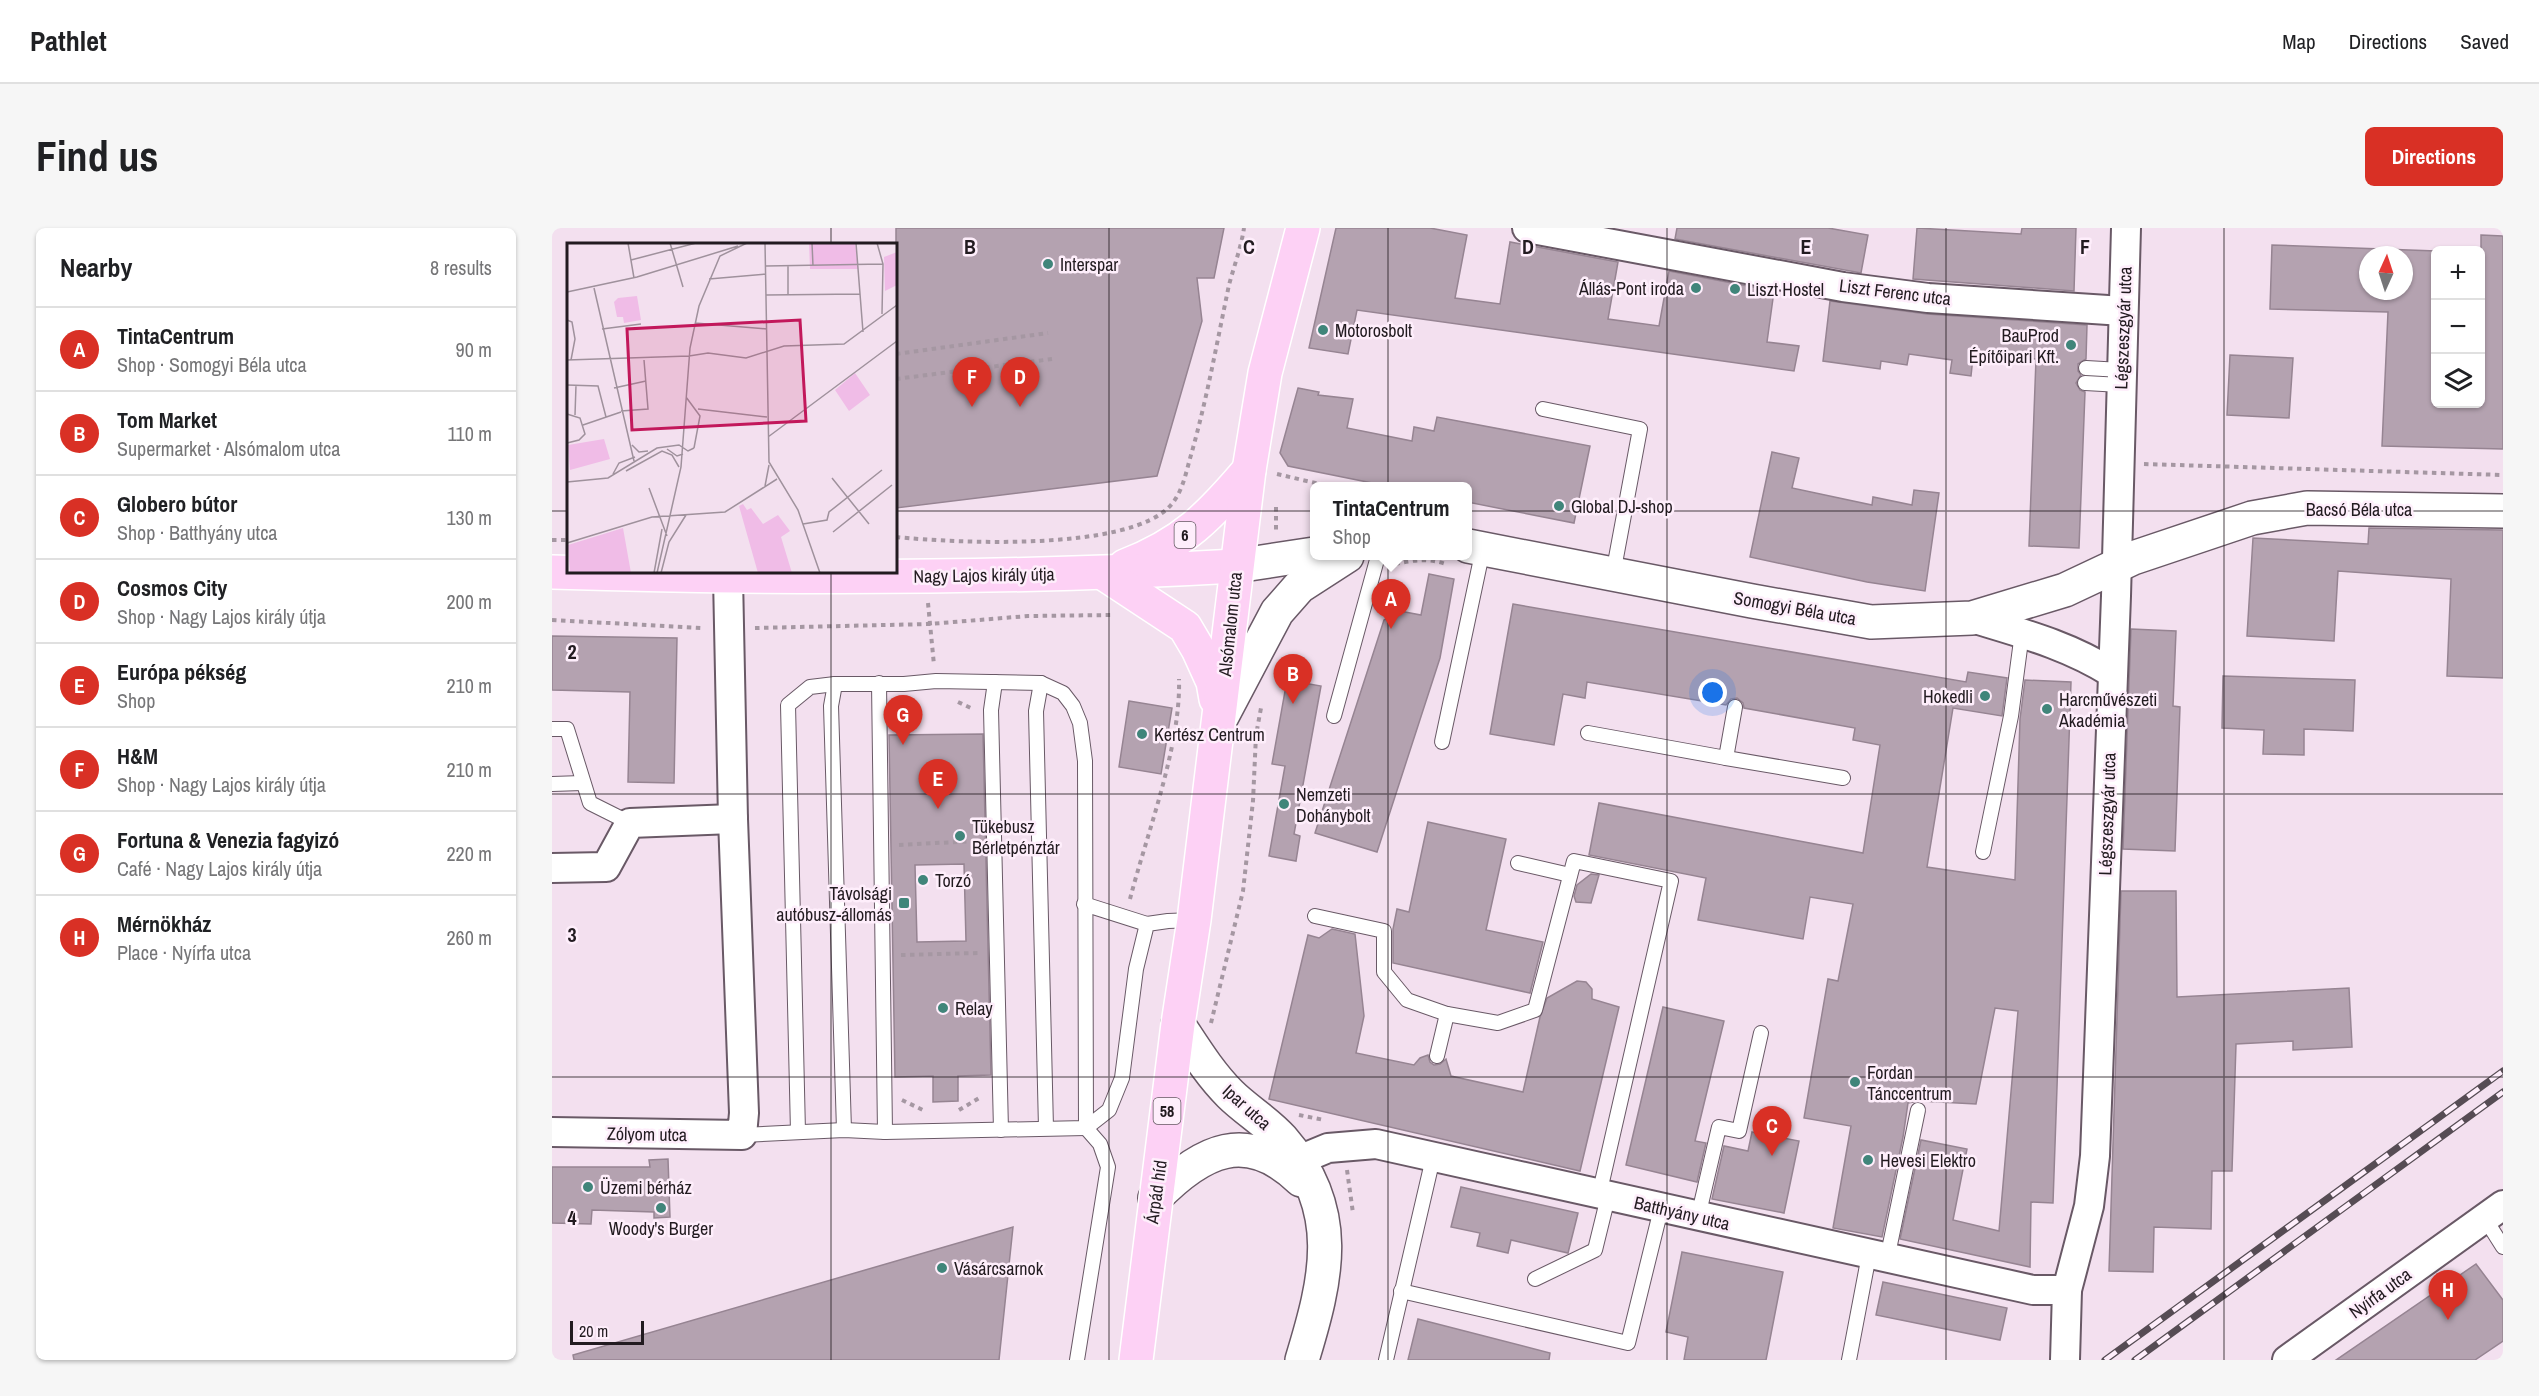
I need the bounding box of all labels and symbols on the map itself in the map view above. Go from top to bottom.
text: B [964,233,976,260]
text: C [1243,233,1255,260]
text: D [1522,233,1534,260]
text: E [1801,233,1812,260]
text: F [2080,233,2090,260]
inset map [567,243,897,573]
north arrow [2359,246,2413,300]
place label: Interspar [1060,252,1118,277]
marker: Interspar [1041,257,1055,271]
street label: Légszeszgyár utca [2108,266,2138,390]
street label: Liszt Ferenc utca [1838,273,1952,311]
place label: Állás-Pont iroda [1578,276,1684,301]
place label: Liszt Hostel [1747,277,1824,302]
marker: Állás-Pont iroda [1689,281,1703,295]
marker: Liszt Hostel [1728,282,1742,296]
place label: Motorosbolt [1335,318,1412,343]
marker: Motorosbolt [1316,323,1330,337]
place label: BauProd Építőipari Kft. [1969,323,2059,369]
marker: BauProd Építőipari Kft. [2064,338,2078,352]
pin: F [952,358,992,407]
pin: D [1000,358,1040,407]
place label: Global DJ-shop [1571,494,1673,519]
street label: Bacsó Béla utca [2306,497,2412,522]
marker: Global DJ-shop [1552,499,1566,513]
road number: 6 [1174,522,1196,548]
street label: Nagy Lajos király útja [913,561,1055,589]
street label: Alsómalom utca [1212,570,1248,679]
pin: A [1372,580,1410,629]
street label: Somogyi Béla utca [1732,585,1858,631]
text: 2 [567,638,577,665]
pin: B [1274,654,1312,704]
your location [1698,678,1727,707]
place label: Hokedli [1923,684,1973,709]
place label: Harcművészeti Akadémia [2058,687,2157,733]
marker: Hokedli [1978,689,1992,703]
pin: G [884,696,922,745]
marker: Harcművészeti Akadémia [2040,702,2054,716]
place label: Kertész Centrum [1154,722,1265,747]
marker: Kertész Centrum [1135,727,1149,741]
street label: Légszeszgyár utca [2092,752,2122,876]
pin: E [918,760,958,809]
place label: Nemzeti Dohánybolt [1296,782,1371,828]
marker: Nemzeti Dohánybolt [1277,797,1291,811]
place label: Tükebusz Bérletpénztár [972,814,1060,860]
marker: Tükebusz Bérletpénztár [953,829,967,843]
place label: Torzó [935,868,971,893]
marker: Torzó [916,873,930,887]
place label: Távolsági autóbusz-állomás [776,881,892,927]
marker: Távolsági autóbusz-állomás [897,896,911,910]
text: 3 [567,921,577,948]
place label: Relay [955,996,993,1021]
marker: Relay [936,1001,950,1015]
place label: Fordan Tánccentrum [1867,1060,1952,1106]
marker: Fordan Tánccentrum [1848,1075,1862,1089]
street label: Ipar utca [1217,1078,1277,1136]
road number: 58 [1154,1098,1180,1124]
pin: C [1752,1106,1792,1156]
street label: Zólyom utca [607,1121,687,1147]
place label: Hevesi Elektro [1880,1148,1976,1173]
marker: Hevesi Elektro [1861,1153,1875,1167]
street label: Árpád híd [1139,1159,1173,1226]
place label: Üzemi bérház [600,1175,692,1200]
marker: Üzemi bérház [581,1180,595,1194]
street label: Batthyány utca [1632,1190,1732,1236]
marker: Woody's Burger [654,1201,668,1215]
text: 4 [567,1204,577,1231]
place label: Woody's Burger [609,1216,713,1241]
place label: Vásárcsarnok [954,1256,1044,1281]
marker: Vásárcsarnok [935,1261,949,1275]
street label: Nyírfa utca [2344,1262,2416,1324]
pin: H [2428,1270,2468,1320]
scale bar [570,1318,644,1346]

